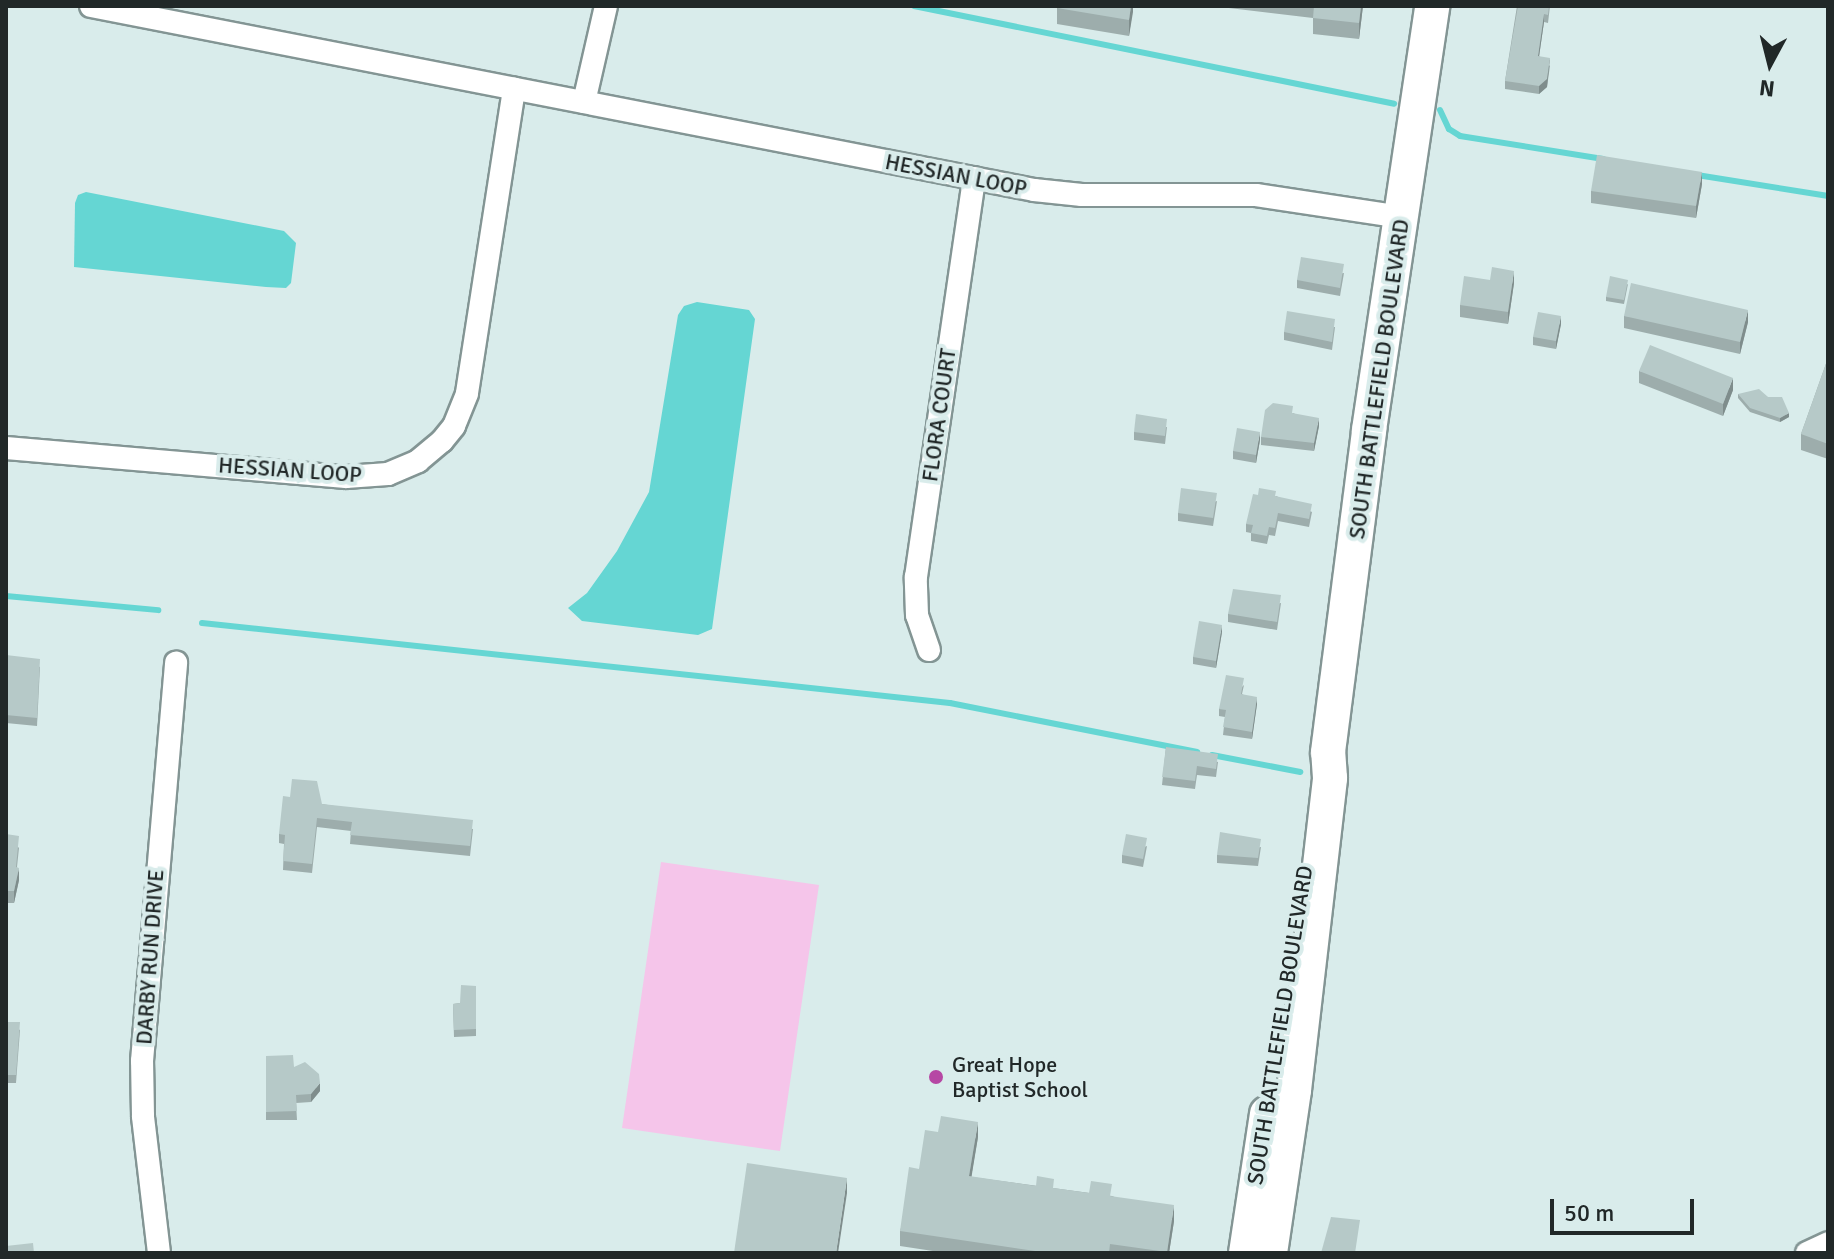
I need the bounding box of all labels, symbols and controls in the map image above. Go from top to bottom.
north arrow [1730,24,1810,104]
text: N [1758,74,1776,103]
street label: HESSIAN LOOP [883,148,1029,202]
street label: SOUTH BATTLEFIELD BOULEVARD [1343,217,1415,541]
street label: FLORA COURT [917,347,961,483]
street label: HESSIAN LOOP [217,452,363,488]
street label: SOUTH BATTLEFIELD BOULEVARD [1242,864,1318,1186]
street label: DARBY RUN DRIVE [131,868,169,1046]
place label: Great Hope Baptist School [952,1051,1088,1102]
marker: Great Hope Baptist School [927,1068,945,1086]
scale bar [1554,1183,1698,1233]
text: 50 m [1564,1198,1614,1228]

